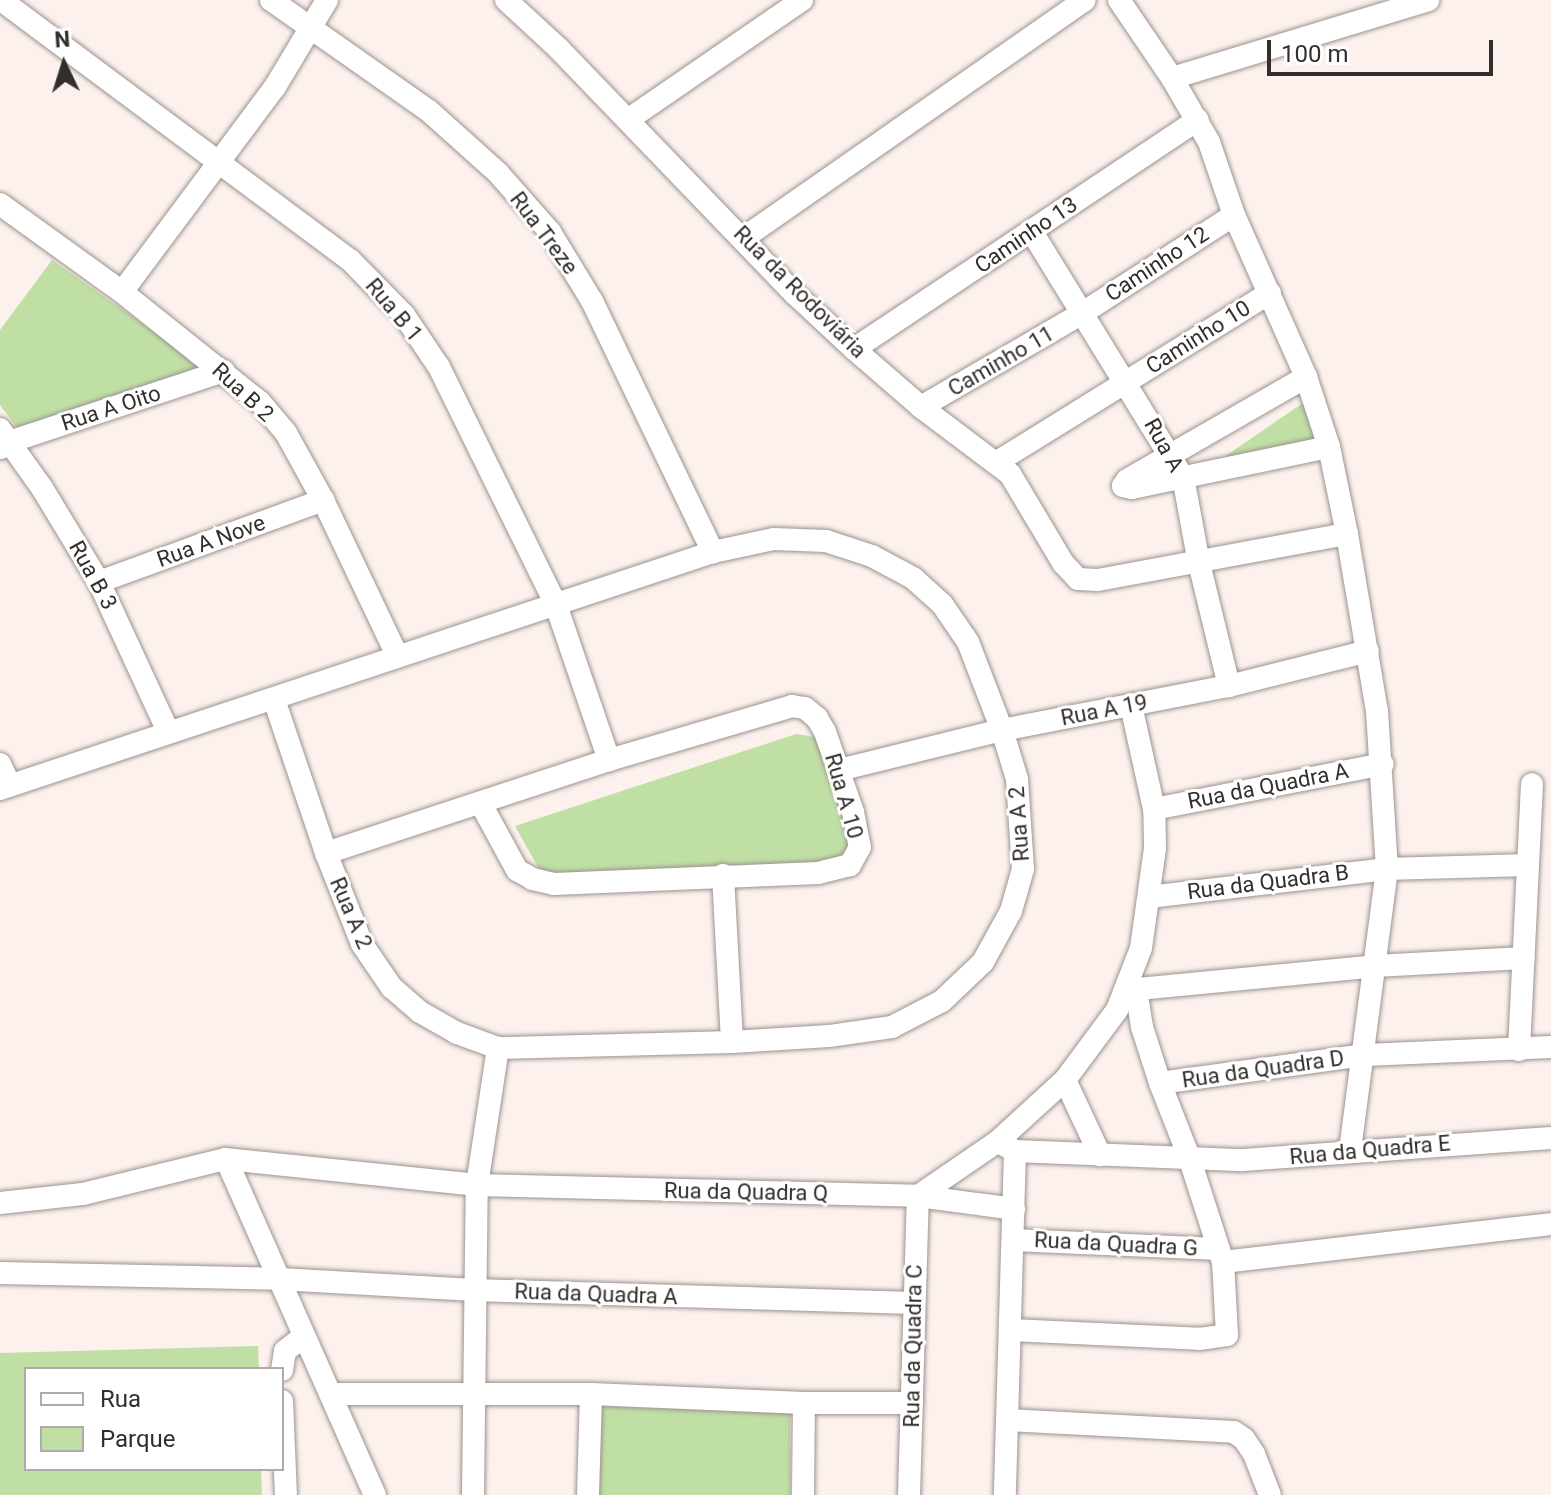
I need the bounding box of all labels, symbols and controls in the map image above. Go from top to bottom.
north arrow [24,24,104,104]
scale bar [1271,24,1497,74]
text: N [54,27,71,53]
text: 100 m [1281,40,1348,68]
street label: Rua Treze [504,186,584,280]
street label: Caminho 13 [970,191,1082,279]
street label: Rua da Rodoviária [728,220,872,364]
street label: Caminho 12 [1100,221,1214,307]
street label: Rua B 1 [360,273,428,347]
street label: Caminho 10 [1141,295,1255,379]
street label: Caminho 11 [943,320,1059,402]
street label: Rua B 2 [207,357,279,427]
street label: Rua A Oito [58,380,164,436]
street label: Rua A [1139,413,1189,477]
street label: Rua A Nove [153,509,269,573]
street label: Rua B 3 [63,536,123,614]
street label: Rua A 19 [1058,689,1150,731]
street label: Rua A 10 [819,750,869,842]
street label: Rua da Quadra A [1185,757,1351,815]
street label: Rua A 2 [1003,786,1035,862]
street label: Rua da Quadra B [1186,859,1350,905]
street label: Rua A 2 [324,873,378,953]
street label: Rua da Quadra D [1180,1045,1346,1093]
street label: Rua da Quadra E [1288,1130,1452,1170]
street label: Rua da Quadra Q [664,1177,828,1207]
street label: Rua da Quadra G [1033,1227,1199,1261]
street label: Rua da Quadra C [898,1264,928,1428]
street label: Rua da Quadra A [514,1278,678,1310]
legend [24,1367,284,1471]
text: Rua [100,1385,141,1413]
text: Parque [100,1425,176,1453]

